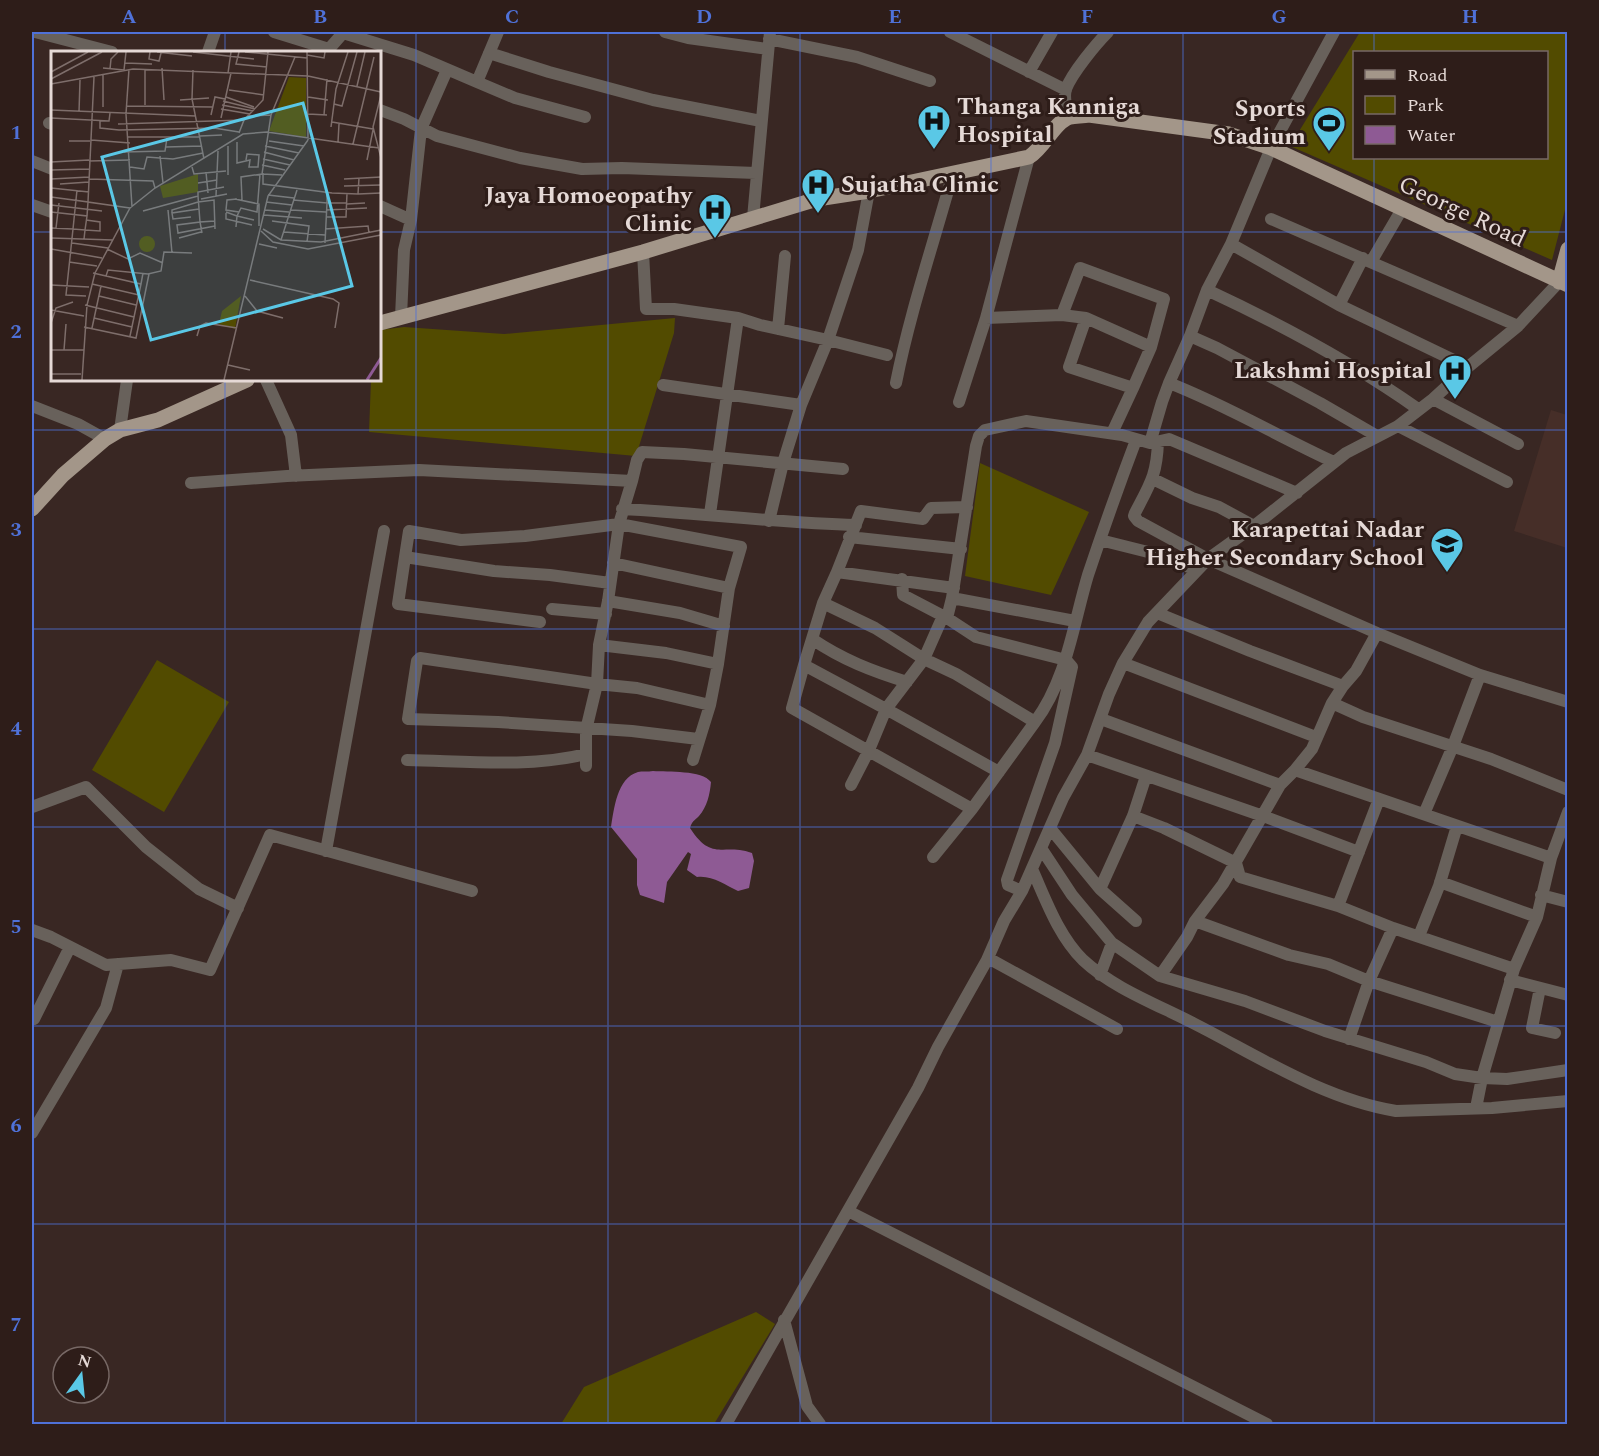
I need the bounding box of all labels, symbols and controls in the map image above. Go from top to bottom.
text: A [121,2,137,32]
text: B [313,2,327,32]
text: C [505,2,519,32]
text: D [696,2,712,32]
text: E [888,2,902,32]
text: F [1081,2,1093,32]
text: G [1271,2,1287,32]
text: H [1462,2,1478,32]
inset map [51,51,381,381]
legend [1353,51,1548,159]
text: Road [1407,62,1448,89]
place label: Thanga Kanniga Hospital [957,89,1141,153]
place label: Sports Stadium [1213,91,1306,155]
text: Park [1407,92,1444,119]
hospital icon: Thanga Kanniga Hospital [916,103,952,150]
sports icon: Sports Stadium [1311,105,1347,152]
text: 1 [10,118,22,148]
text: Water [1407,122,1455,149]
hospital icon: Sujatha Clinic [800,167,836,214]
place label: Sujatha Clinic [841,167,999,203]
street label: George Road [1392,167,1532,257]
place label: Jaya Homoeopathy Clinic [484,178,694,242]
hospital icon: Jaya Homoeopathy Clinic [697,192,733,239]
text: 2 [10,317,22,347]
place label: Lakshmi Hospital [1234,353,1432,389]
hospital icon: Lakshmi Hospital [1437,353,1473,400]
place label: Karapettai Nadar Higher Secondary School [1146,512,1425,576]
text: 3 [10,515,22,545]
school or university icon: Karapettai Nadar Higher Secondary School [1429,526,1465,573]
text: 4 [10,714,22,744]
text: 5 [10,912,22,942]
text: 6 [10,1111,22,1141]
text: 7 [10,1310,22,1340]
north arrow [51,1345,111,1405]
text: N [75,1348,94,1375]

